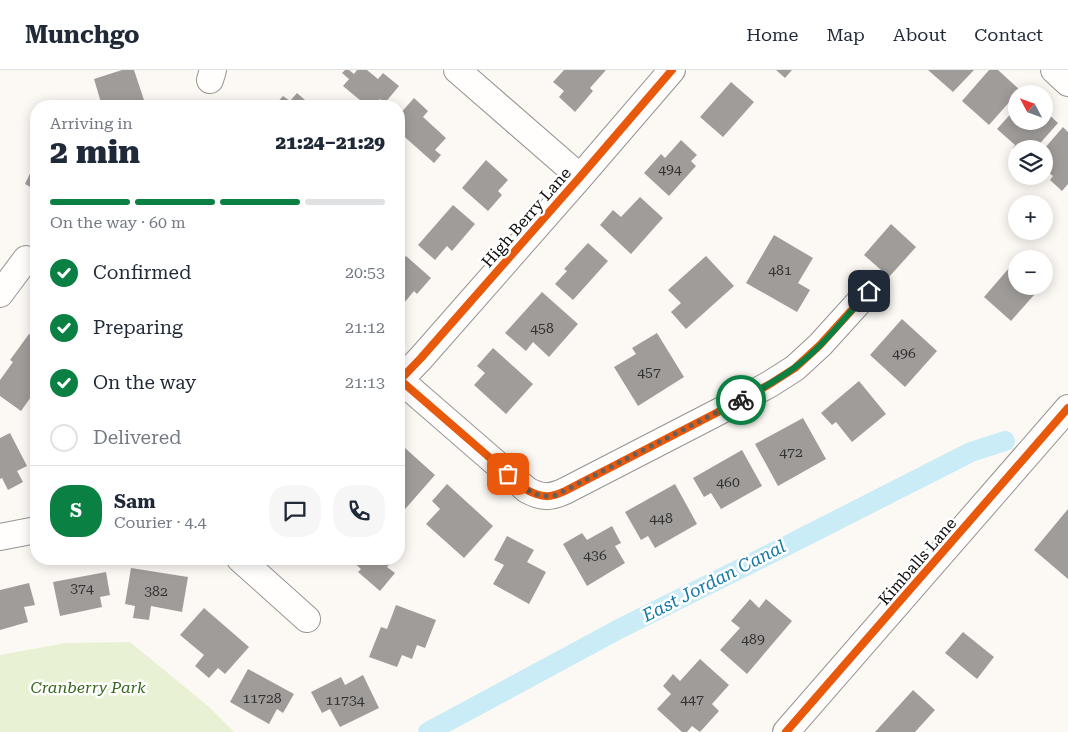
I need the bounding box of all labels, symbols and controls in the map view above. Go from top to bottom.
text: Munchgo [25,21,140,49]
text: Home [746,24,798,45]
text: Map [826,24,865,45]
text: About [893,24,946,45]
text: Contact [974,24,1043,45]
north arrow [1008,85,1052,130]
map controls [1008,85,1053,295]
text: Arriving in [50,114,133,133]
text: 21:24–21:29 [276,131,385,154]
text: 2 min [50,133,140,171]
button: layers [1008,140,1053,185]
house number: 494 [658,161,682,177]
street label: High Berry Lane [478,163,575,271]
button: + [1008,195,1053,240]
text: On the way · 60 m [50,213,186,232]
button: − [1008,250,1053,295]
icon: check [50,259,78,287]
text: Confirmed [93,261,191,284]
house number: 481 [768,262,792,278]
text: 20:53 [345,263,385,282]
pin [848,270,890,312]
icon: home [855,277,883,305]
icon: check [50,314,78,342]
text: Preparing [93,316,183,339]
text: 21:12 [345,318,385,337]
house number: 458 [530,320,554,336]
house number: 496 [892,345,916,361]
house number: 457 [637,364,661,380]
icon: check [50,369,78,397]
text: On the way [93,371,196,394]
text: 21:13 [345,373,385,392]
courier [716,375,766,425]
icon: bike [727,386,755,414]
text: Delivered [93,426,181,449]
house number: 472 [779,444,803,460]
pin [487,453,529,495]
icon: bag [494,460,522,488]
house number: 460 [716,474,740,490]
button: chat [269,485,321,537]
button: phone [333,485,385,537]
text: Sam [114,490,156,513]
text: S [70,499,82,522]
house number: 448 [649,510,673,526]
text: Courier · 4.4 [114,513,207,532]
street label: Kimballs Lane [874,514,961,609]
water label: East Jordan Canal [638,535,789,626]
house number: 436 [583,547,607,563]
house number: 374 [70,580,94,596]
house number: 382 [144,583,168,599]
house number: 489 [741,631,765,647]
park label: Cranberry Park [30,678,146,697]
house number: 11728 [242,690,282,706]
house number: 447 [680,691,704,707]
house number: 11734 [325,692,365,708]

